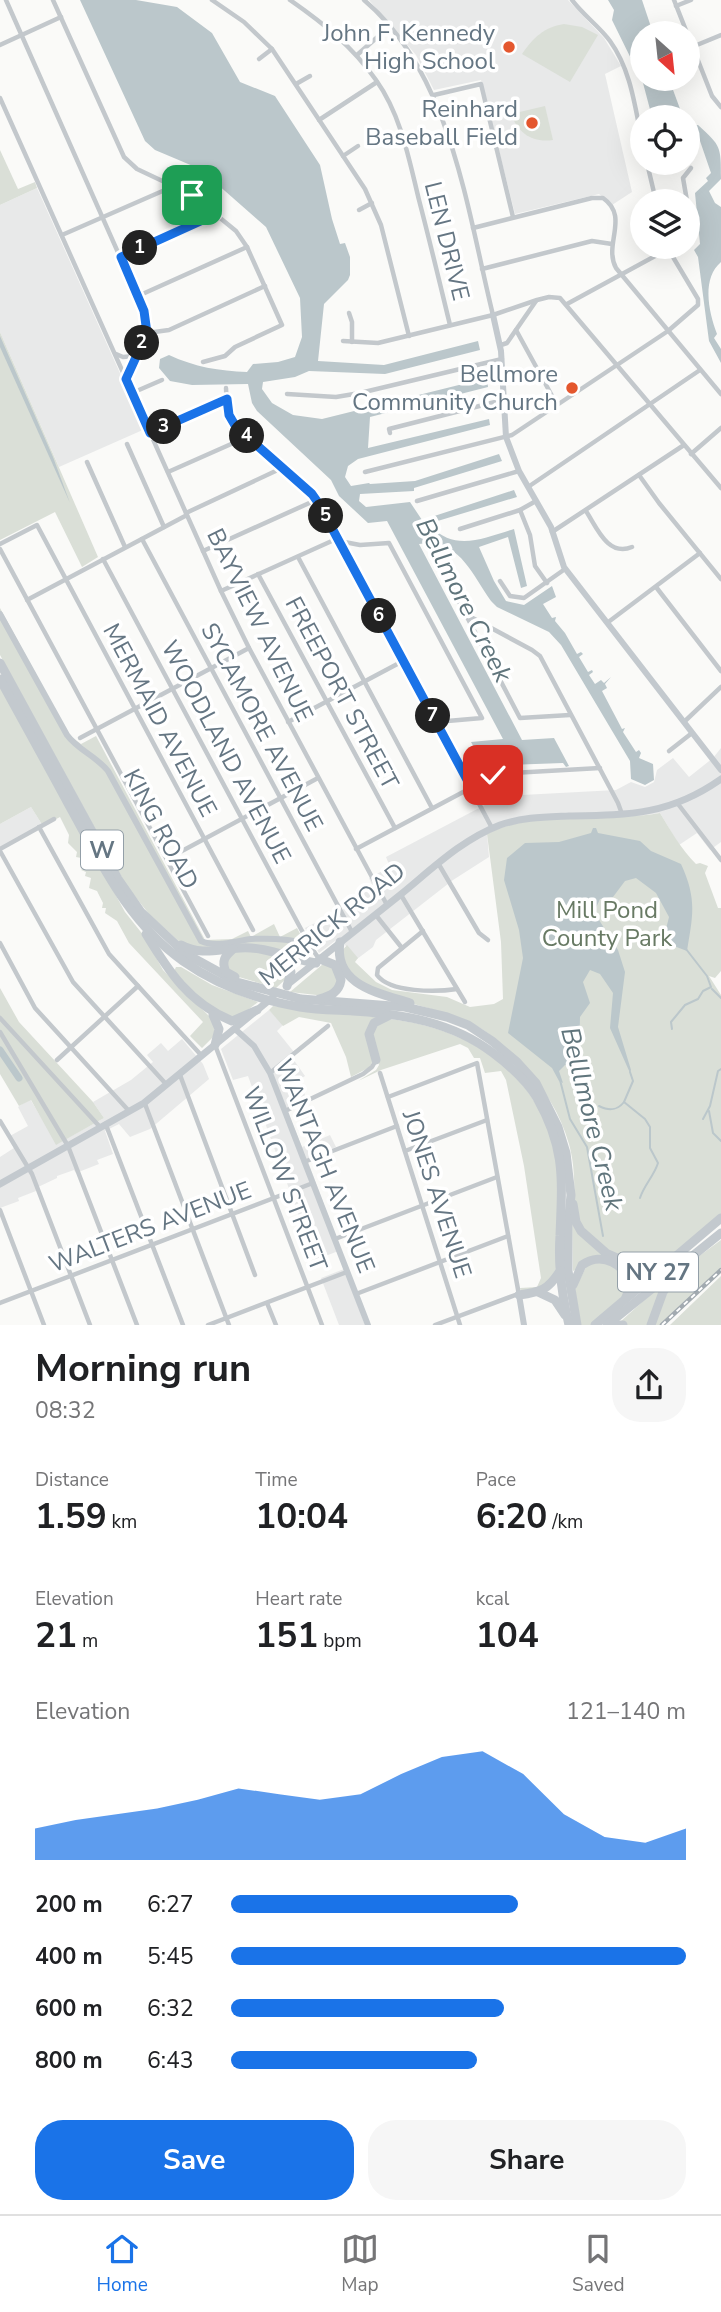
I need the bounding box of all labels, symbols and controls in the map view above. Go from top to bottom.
place label: John F. Kennedy High School [321,17,496,77]
north arrow [630,21,700,91]
map controls [630,21,700,259]
marker: John F. Kennedy High School [501,39,517,55]
place label: Reinhard Baseball Field [365,93,518,153]
button: locate [630,105,700,175]
marker: Reinhard Baseball Field [524,115,540,131]
pin [162,165,222,225]
icon: arrive [173,176,211,214]
street label: LEN DRIVE [417,178,477,304]
button: layers [630,189,700,259]
pin: 1 [122,230,158,266]
text: 1 [134,234,145,260]
pin: 2 [124,326,160,360]
text: 2 [136,329,147,355]
place label: Bellmore Community Church [352,358,558,418]
marker: Bellmore Community Church [564,380,580,396]
pin: 3 [146,410,182,444]
text: 3 [158,413,169,439]
pin: 4 [230,418,264,453]
text: 4 [241,422,252,448]
pin: 5 [308,498,344,534]
text: 5 [320,502,331,528]
water label: Bellmore Creek [407,512,521,689]
street label: BAYVIEW AVENUE [199,523,321,727]
street label: FREEPORT STREET [278,591,407,795]
pin: 6 [362,598,396,634]
text: 6 [373,602,384,628]
street label: SYCAMORE AVENUE [193,617,331,837]
street label: MERMAID AVENUE [95,618,225,822]
street label: WOODLAND AVENUE [154,635,298,869]
pin: 7 [416,698,450,734]
text: 7 [427,702,438,728]
pin [463,745,523,805]
icon: check [474,756,512,794]
street label: KING ROAD [116,763,206,895]
road number: W [81,830,123,870]
street label: MERRICK ROAD [252,855,412,993]
park label: Mill Pond County Park [542,894,673,954]
water label: Belllmore Creek [552,1023,632,1215]
street label: WANTAGH AVENUE [267,1054,383,1278]
street label: WILLOW STREET [235,1082,335,1276]
street label: JONES AVENUE [395,1105,479,1282]
street label: WALTERS AVENUE [44,1174,256,1280]
road number: NY 27 [618,1252,698,1292]
text: Morning run [35,1343,251,1394]
button: share [612,1348,686,1422]
text: 08:32 [35,1395,95,1426]
text: Distance [35,1467,109,1493]
text: Time [255,1467,298,1493]
text: Pace [476,1467,516,1493]
text: 1.59 [35,1493,107,1540]
text: 10:04 [255,1493,348,1540]
text: 6:20 [476,1493,547,1540]
text: km [107,1509,137,1535]
text: /km [547,1509,583,1535]
text: Elevation [35,1586,114,1612]
text: Heart rate [255,1586,342,1612]
text: kcal [476,1586,509,1612]
text: 21 [35,1612,77,1659]
text: 151 [255,1612,318,1659]
text: 104 [476,1612,539,1659]
text: m [77,1628,98,1654]
text: bpm [318,1628,362,1654]
text: Elevation [35,1696,130,1727]
text: 121–140 m [566,1696,686,1727]
text: 200 m [35,1889,103,1920]
text: 6:27 [147,1889,194,1920]
text: 400 m [35,1941,103,1972]
text: 5:45 [147,1941,194,1972]
text: 600 m [35,1993,103,2024]
text: 6:32 [147,1993,194,2024]
text: 800 m [35,2045,103,2076]
text: 6:43 [147,2045,194,2076]
button: Save [35,2120,354,2200]
button: Share [368,2120,686,2200]
tab: Home [97,2230,148,2298]
tab: Map [341,2230,379,2298]
tab: Saved [572,2230,624,2298]

